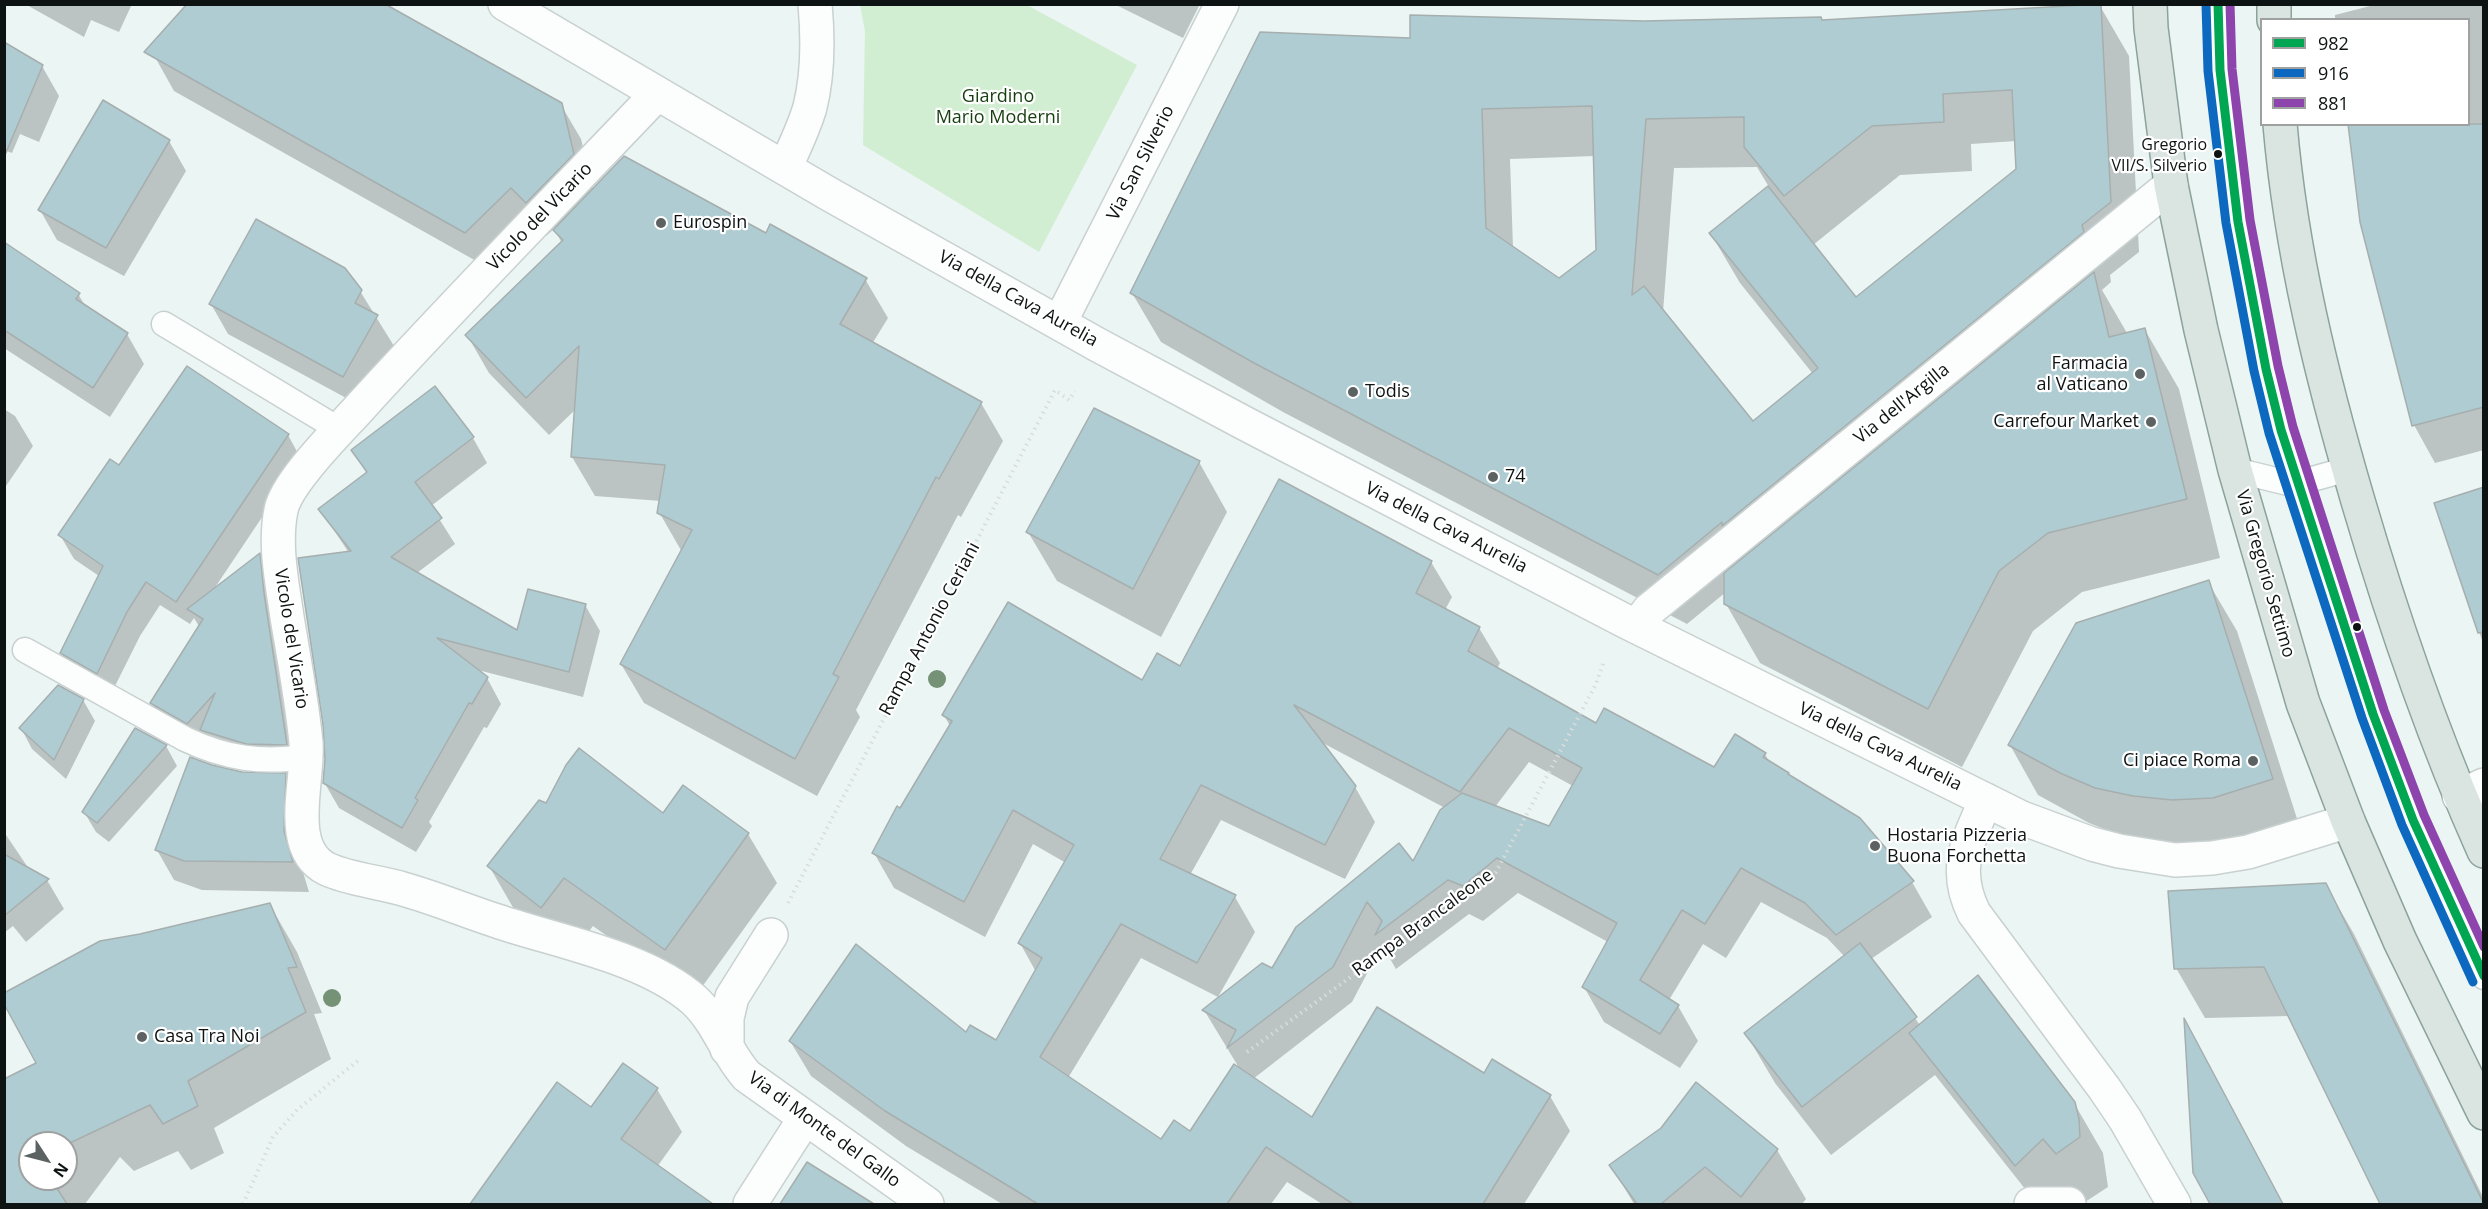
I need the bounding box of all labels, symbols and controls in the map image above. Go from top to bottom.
legend [2260,18,2470,126]
text: 982 [2318,31,2349,55]
text: 916 [2318,61,2349,85]
park label: Giardino Mario Moderni [936,86,1060,128]
text: 881 [2318,91,2349,115]
street label: Via San Silverio [1103,102,1179,224]
place label: Gregorio VII/S. Silverio [2111,135,2207,173]
marker: Gregorio VII/S. Silverio [2212,148,2224,160]
street label: Vicolo del Vicario [483,159,597,275]
place label: Eurospin [673,212,747,234]
marker: Eurospin [654,216,668,230]
street label: Via della Cava Aurelia [935,246,1101,352]
place label: Farmacia al Vaticano [2037,353,2128,395]
street label: Via dell'Argilla [1850,359,1954,449]
marker: Farmacia al Vaticano [2133,367,2147,381]
place label: Todis [1365,381,1410,403]
marker: Todis [1346,385,1360,399]
place label: Carrefour Market [1993,411,2139,433]
marker: Carrefour Market [2144,415,2158,429]
place label: 74 [1505,466,1526,488]
marker: 74 [1486,470,1500,484]
street label: Via della Cava Aurelia [1361,478,1531,578]
street label: Via Gregorio Settimo [2231,488,2299,660]
street label: Rampa Antonio Ceriani [875,539,985,719]
street label: Vicolo del Vicario [269,567,313,711]
unlabelled marker [2351,621,2363,633]
street label: Via della Cava Aurelia [1795,698,1965,796]
place label: Ci piace Roma [2123,750,2241,772]
marker: Ci piace Roma [2246,754,2260,768]
place label: Hostaria Pizzeria Buona Forchetta [1887,825,2027,868]
marker: Hostaria Pizzeria Buona Forchetta [1868,839,1882,853]
street label: Rampa Brancaleone [1348,865,1498,981]
place label: Casa Tra Noi [154,1026,259,1048]
marker: Casa Tra Noi [135,1030,149,1044]
street label: Via di Monte del Gallo [744,1068,904,1192]
north arrow [18,1131,78,1191]
text: N [48,1159,74,1182]

